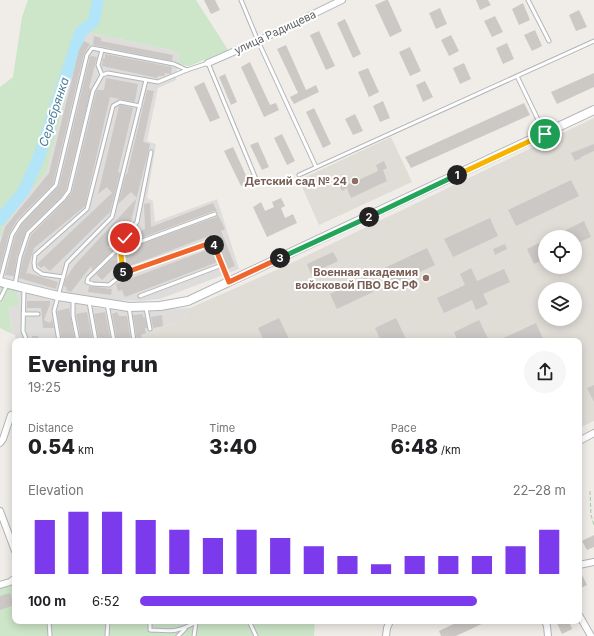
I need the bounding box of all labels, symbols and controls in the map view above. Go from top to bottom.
street label: улица Радищева [232,7,318,57]
water label: Серебрянка [35,75,72,148]
pin [528,117,562,151]
icon: arrive [534,123,556,145]
pin: 1 [447,165,467,185]
text: 1 [455,168,459,182]
place label: Детский сад № 24 [245,174,347,188]
marker: Детский сад № 24 [350,176,360,186]
pin: 2 [359,207,379,227]
text: 2 [366,210,372,224]
pin [108,221,142,255]
icon: check [114,227,136,249]
map controls [538,230,582,326]
button: locate [538,230,582,274]
pin: 4 [204,235,224,255]
text: 4 [210,238,218,252]
pin: 3 [270,248,290,268]
text: 3 [276,251,284,265]
pin: 5 [113,262,133,282]
text: 5 [119,265,127,279]
place label: Военная академия войсковой ПВО ВС РФ [295,265,418,292]
marker: Военная академия войсковой ПВО ВС РФ [421,273,431,283]
button: layers [538,282,582,326]
text: Evening run [28,351,158,377]
button: share [524,351,566,393]
text: 19:25 [28,379,61,395]
text: Distance [28,421,73,435]
text: Time [209,421,235,435]
text: Pace [391,421,417,435]
text: 0.54 [28,435,75,459]
text: 3:40 [209,435,257,459]
text: 6:48 [391,435,438,459]
text: km [75,443,94,457]
text: /km [438,443,461,457]
text: Elevation [28,482,84,498]
text: 22–28 m [513,482,566,498]
text: 100 m [28,593,66,609]
text: 6:52 [92,593,120,609]

